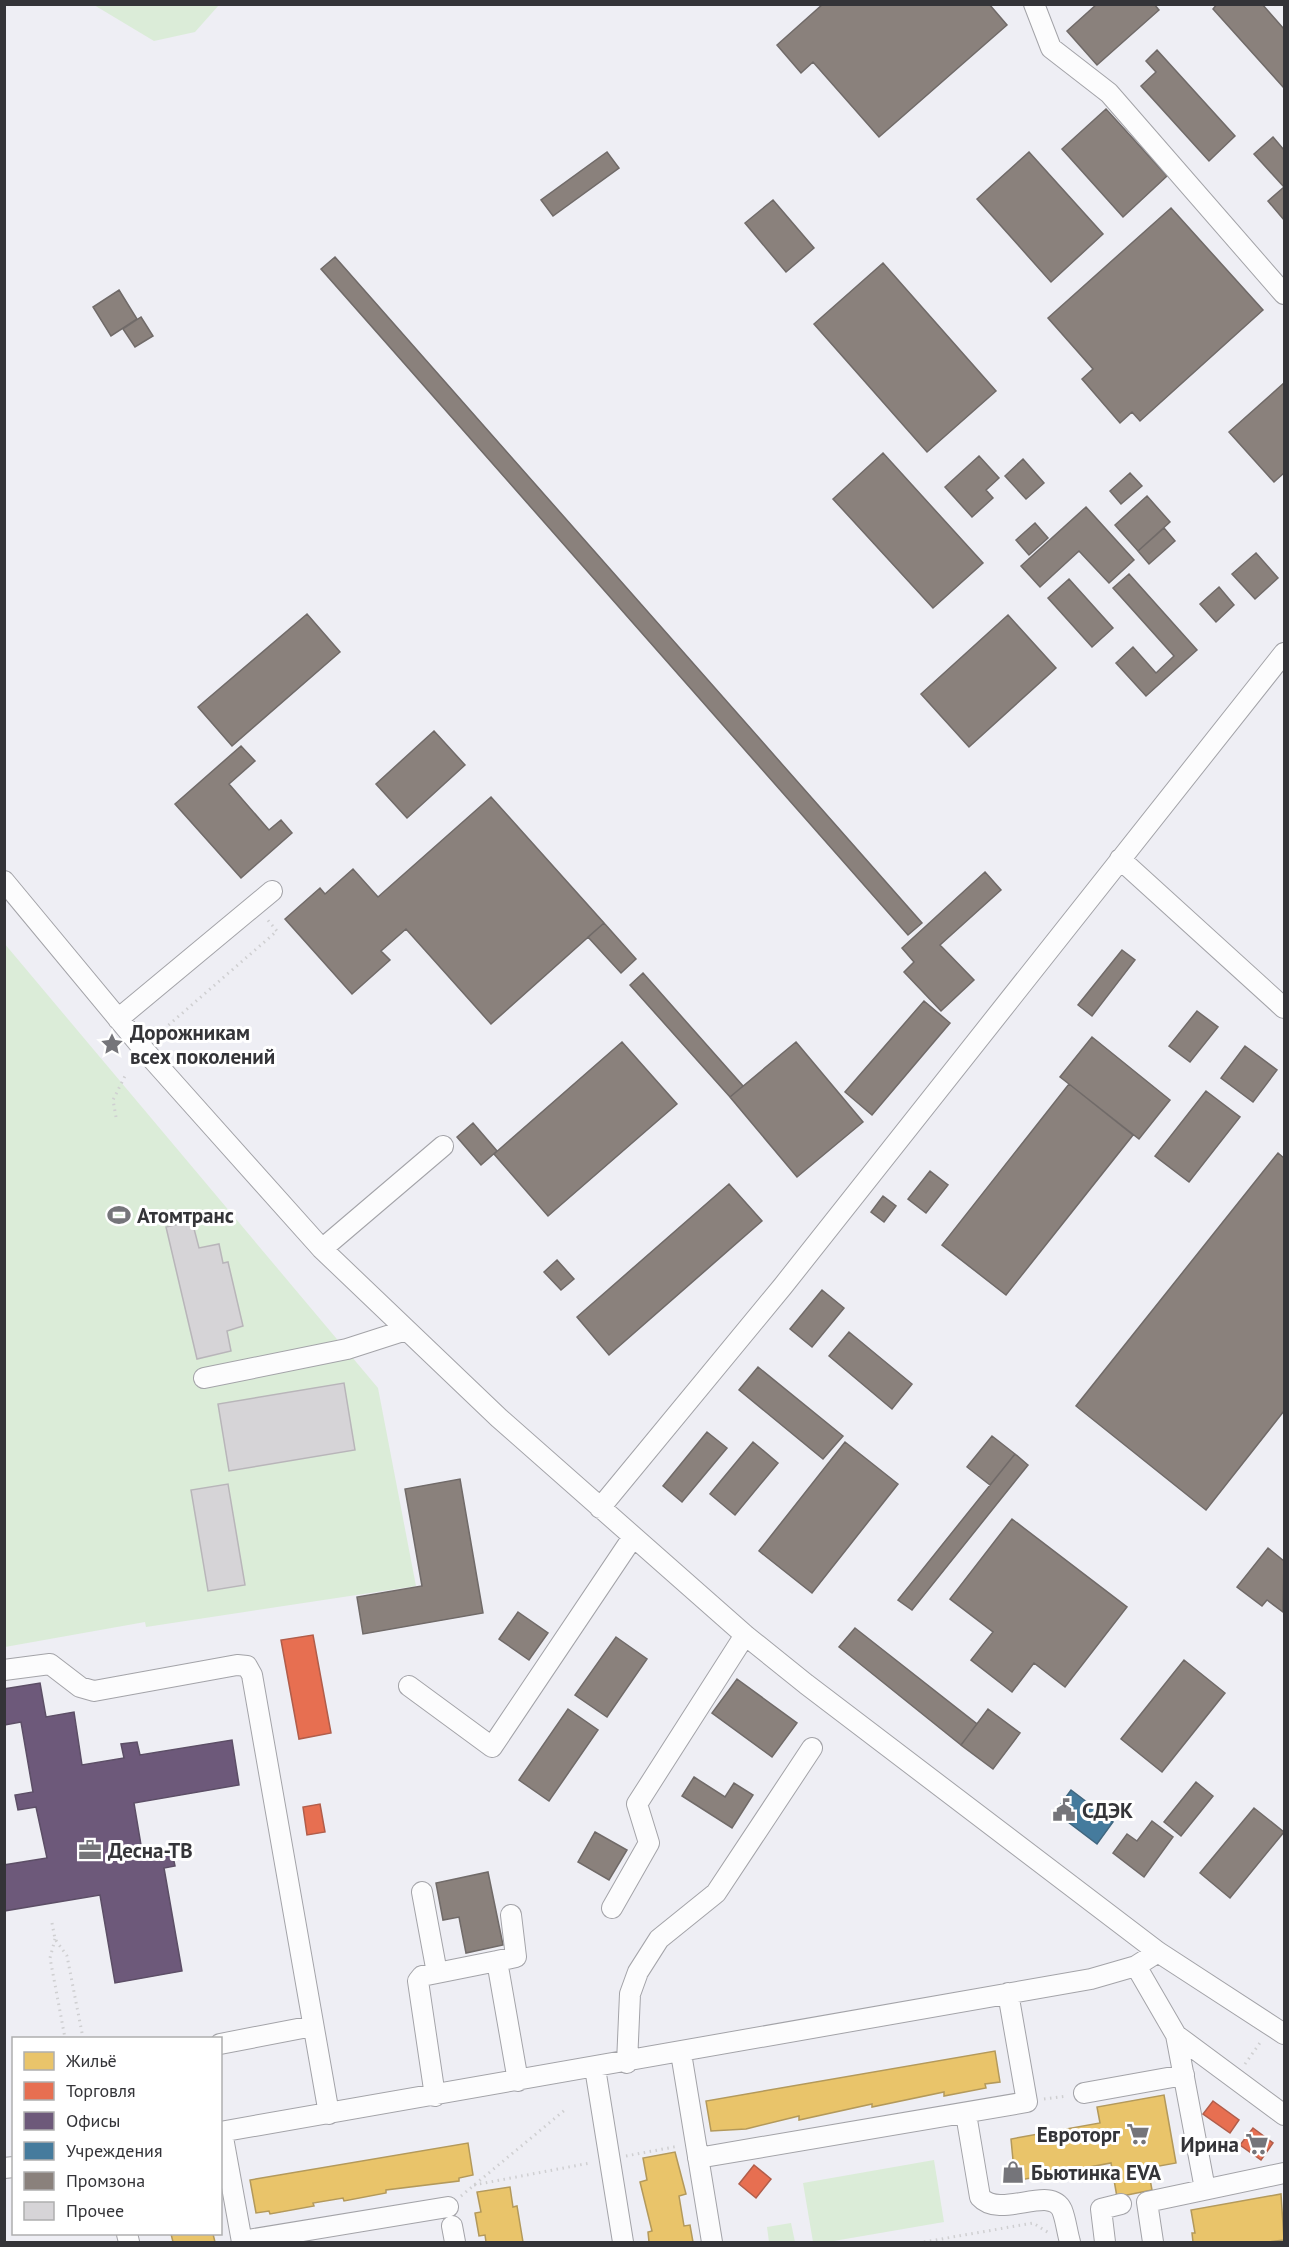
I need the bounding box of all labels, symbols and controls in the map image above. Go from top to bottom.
place label: Дорожникам всех поколений [130,1019,275,1070]
place icon: Дорожникам всех поколений [99,1031,125,1057]
sports icon: Атомтранс [106,1202,132,1228]
place label: Атомтранс [137,1202,234,1229]
public building icon: СДЭК [1051,1797,1077,1823]
place label: СДЭК [1082,1797,1133,1824]
office icon: Десна-ТВ [77,1837,103,1863]
place label: Десна-ТВ [108,1837,193,1864]
legend [12,2037,222,2235]
text: Жильё [65,2049,117,2072]
text: Торговля [66,2079,136,2102]
text: Офисы [66,2109,120,2132]
place label: Евроторг [1037,2121,1120,2148]
supermarket icon: Евроторг [1125,2121,1151,2147]
place label: Ирина [1181,2131,1239,2158]
supermarket icon: Ирина [1244,2131,1270,2157]
text: Учреждения [66,2139,163,2162]
shop icon: Бьютинка EVA [1000,2159,1026,2185]
place label: Бьютинка EVA [1031,2159,1161,2186]
text: Промзона [66,2169,145,2192]
text: Прочее [66,2199,124,2222]

